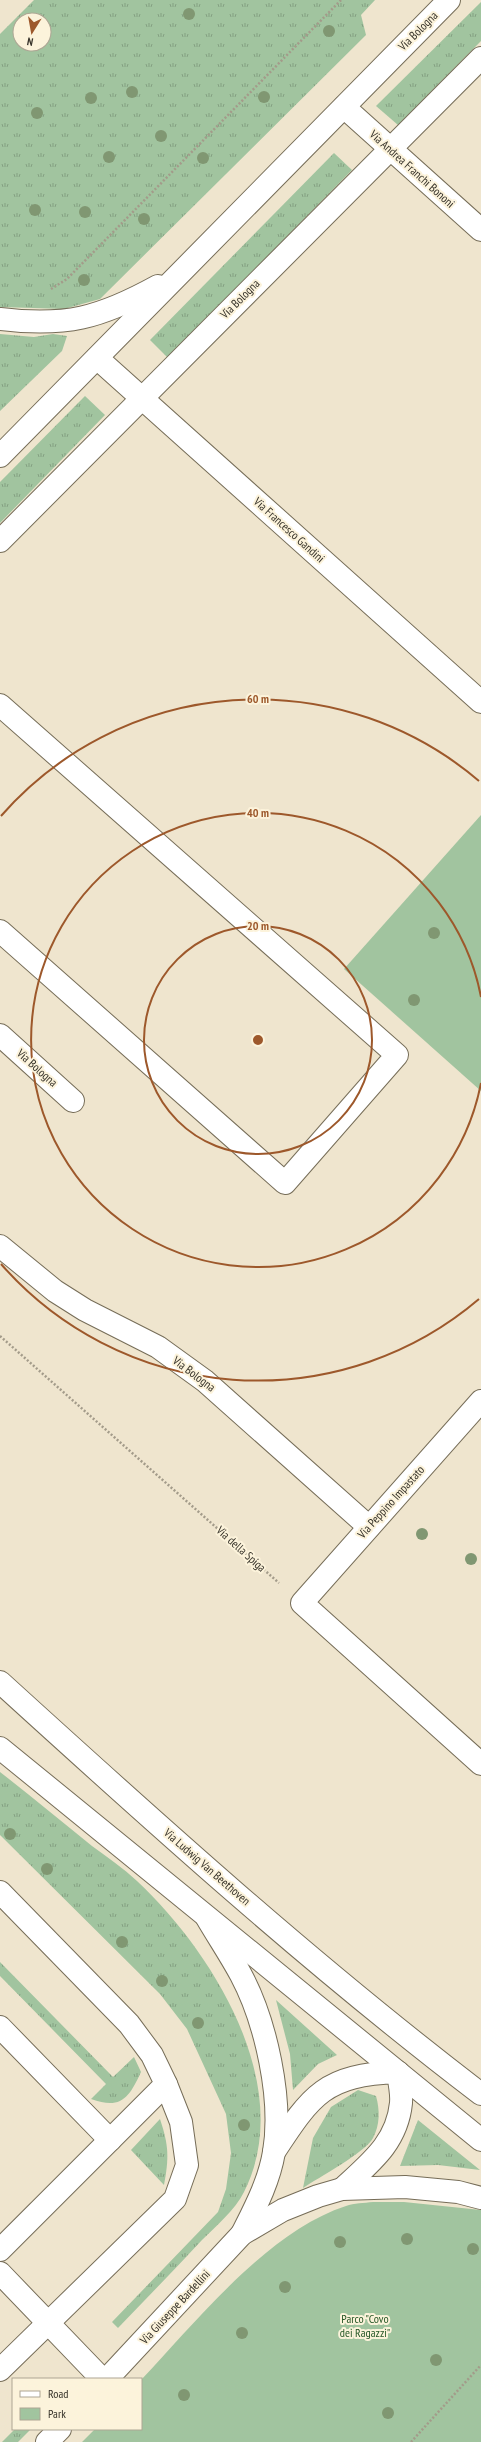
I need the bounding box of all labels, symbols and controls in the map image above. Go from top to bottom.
street label: Via Bologna [394,8,441,54]
north arrow [12,12,52,52]
text: N [26,34,34,49]
street label: Via Andrea Franchi Bononi [366,126,458,211]
street label: Via Bologna [216,276,263,322]
street label: Via Francesco Gandini [250,493,328,565]
text: 60 m [247,691,269,706]
text: 40 m [247,805,269,820]
text: 20 m [247,918,269,933]
centre of rings [251,1033,265,1047]
street label: Via Bologna [13,1045,61,1090]
street label: Via Bologna [169,1352,219,1395]
street label: Via Peppino Impastato [353,1462,427,1542]
street label: Via della Spiga [213,1522,269,1575]
street label: Via Ludwig Van Beethoven [160,1824,254,1908]
street label: Via Giuseppe Bardellini [136,2266,213,2348]
park label: Parco "Covo dei Ragazzi" [340,2311,390,2340]
legend [12,2378,142,2430]
text: Road [48,2386,68,2401]
text: Park [48,2406,66,2421]

